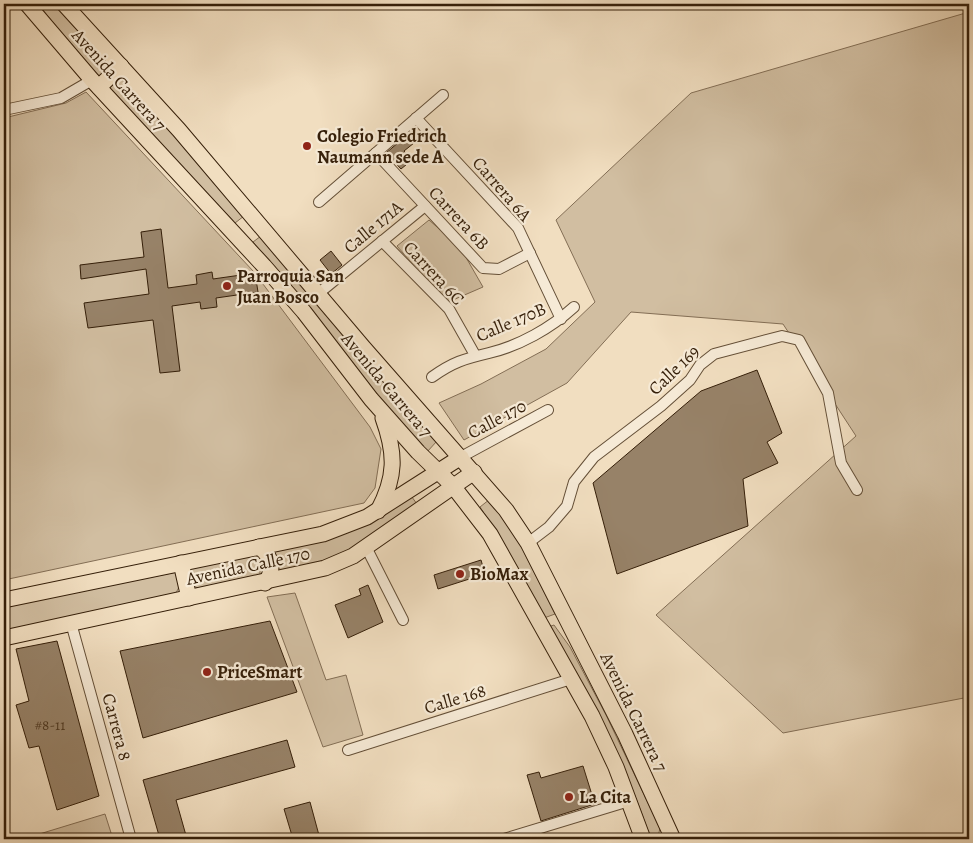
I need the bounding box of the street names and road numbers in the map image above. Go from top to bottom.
street label: Avenida Carrera 7 [66,23,172,137]
street label: Carrera 6A [467,151,537,227]
street label: Carrera 6B [423,181,495,255]
street label: Calle 171A [338,195,408,259]
street label: Carrera 6C [398,236,470,310]
street label: Calle 170B [472,296,550,348]
street label: Avenida Carrera 7 [335,327,438,443]
street label: Calle 169 [643,340,705,400]
street label: Calle 170 [463,394,531,444]
street label: Avenida Calle 170 [183,541,312,591]
street label: Avenida Carrera 7 [594,647,673,776]
street label: Calle 168 [421,678,489,720]
street label: Carrera 8 [97,691,137,763]

